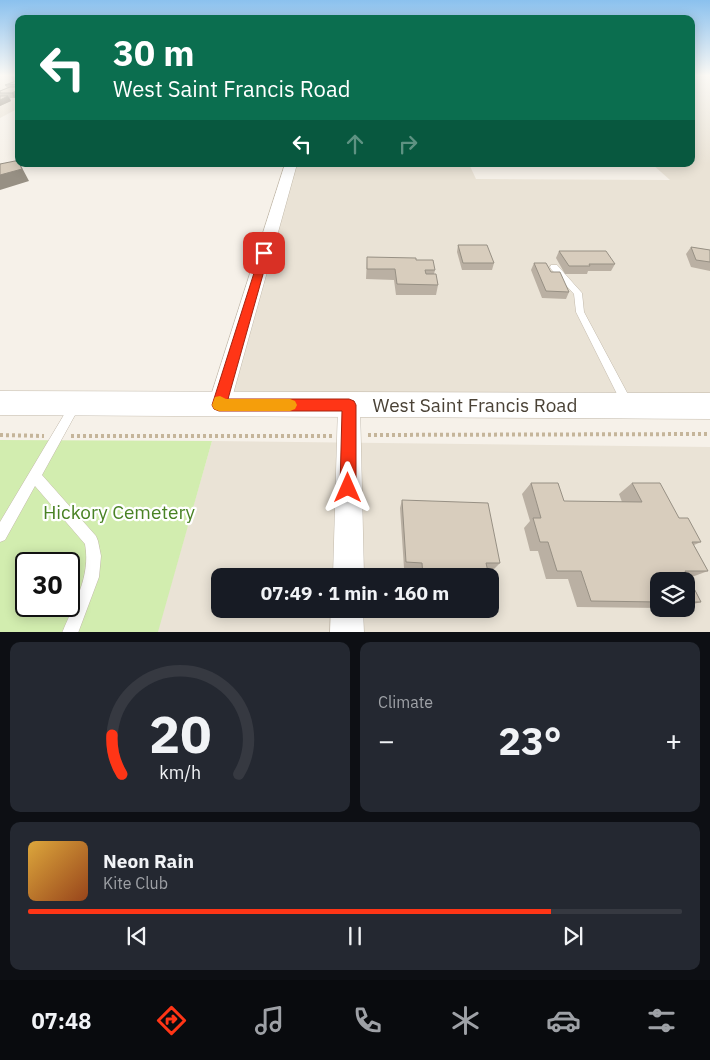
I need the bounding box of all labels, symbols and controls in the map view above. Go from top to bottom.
text: 30 m [113,30,195,76]
icon: left [30,35,95,100]
text: West Saint Francis Road [113,74,350,103]
icon: left [288,130,316,158]
icon: ahead [341,130,369,158]
icon: right [394,130,422,158]
pin [243,232,285,274]
icon: arrive [250,239,278,267]
street label: West Saint Francis Road [372,393,578,417]
position arrow [321,461,373,513]
park label: Hickory Cemetery [43,500,196,524]
speed limit sign: 30 [15,552,80,617]
map controls [650,572,695,617]
button: layers [650,572,695,617]
text: 07:49 · 1 min · 160 m [261,581,449,605]
text: Climate [378,692,433,712]
text: 20 [149,700,211,767]
text: 23° [498,716,562,765]
text: − [378,722,395,759]
text: + [665,722,682,759]
text: km/h [159,761,201,784]
text: Neon Rain [103,849,194,873]
text: Kite Club [103,873,168,893]
icon: previous [123,922,151,950]
icon: pause [341,922,369,950]
icon: next [559,922,587,950]
icon: directions [154,1003,189,1038]
icon: music [252,1003,287,1038]
icon: phone [350,1003,385,1038]
icon: climate [448,1003,483,1038]
icon: car [546,1003,581,1038]
icon: filters [644,1003,679,1038]
text: 07:48 [31,1006,91,1035]

